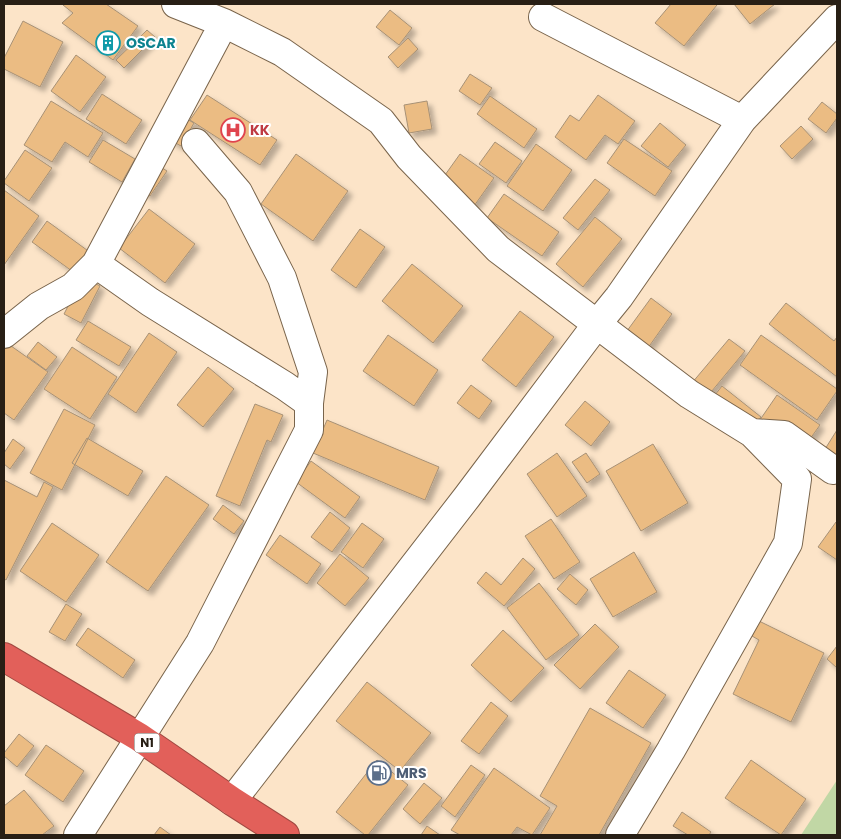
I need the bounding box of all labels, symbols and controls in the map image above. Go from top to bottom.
building icon: OSCAR [95,30,121,56]
place label: OSCAR [126,33,176,53]
hospital icon: KK [220,117,246,143]
place label: KK [250,120,270,140]
road number: N1 [134,734,160,752]
fuel station icon: MRS [366,760,392,786]
place label: MRS [396,763,427,783]

